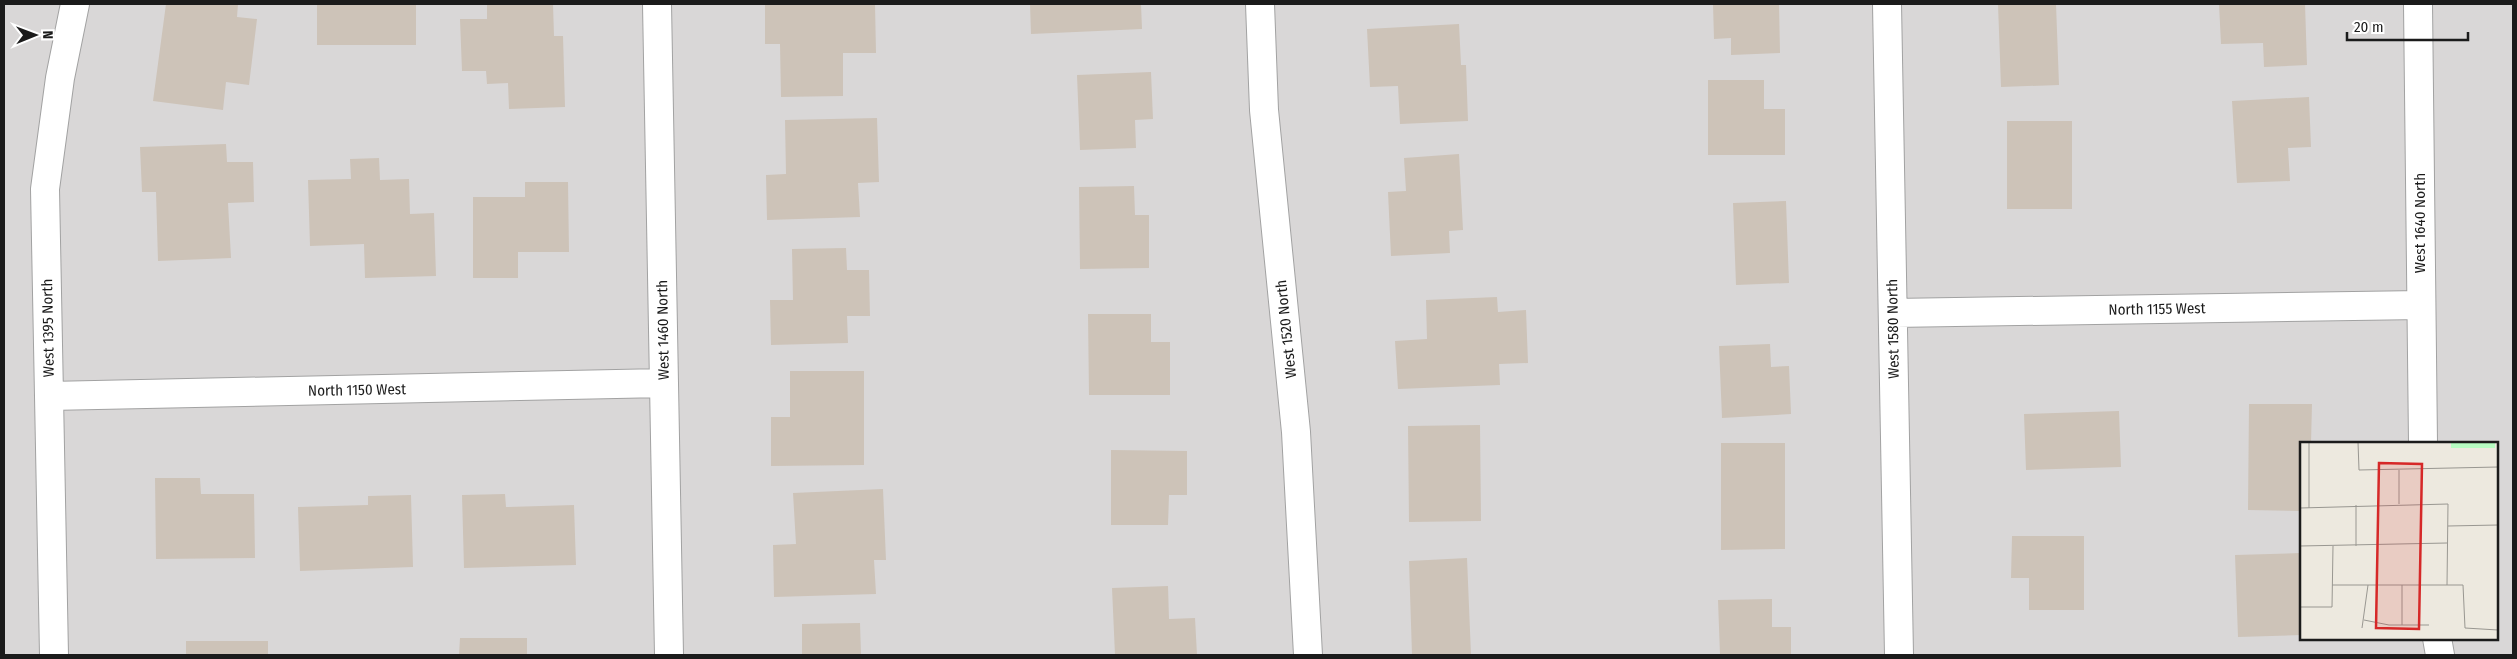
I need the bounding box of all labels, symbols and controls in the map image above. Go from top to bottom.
north arrow [10,10,60,60]
scale bar [2347,10,2468,42]
text: 20 m [2354,18,2384,36]
text: N [39,30,56,39]
street label: West 1640 North [2411,173,2429,273]
street label: West 1395 North [38,279,58,377]
street label: West 1520 North [1272,279,1300,379]
street label: West 1580 North [1883,279,1903,379]
street label: West 1460 North [653,280,673,380]
street label: North 1155 West [2108,299,2206,319]
street label: North 1150 West [308,380,406,400]
inset map [2300,442,2497,639]

